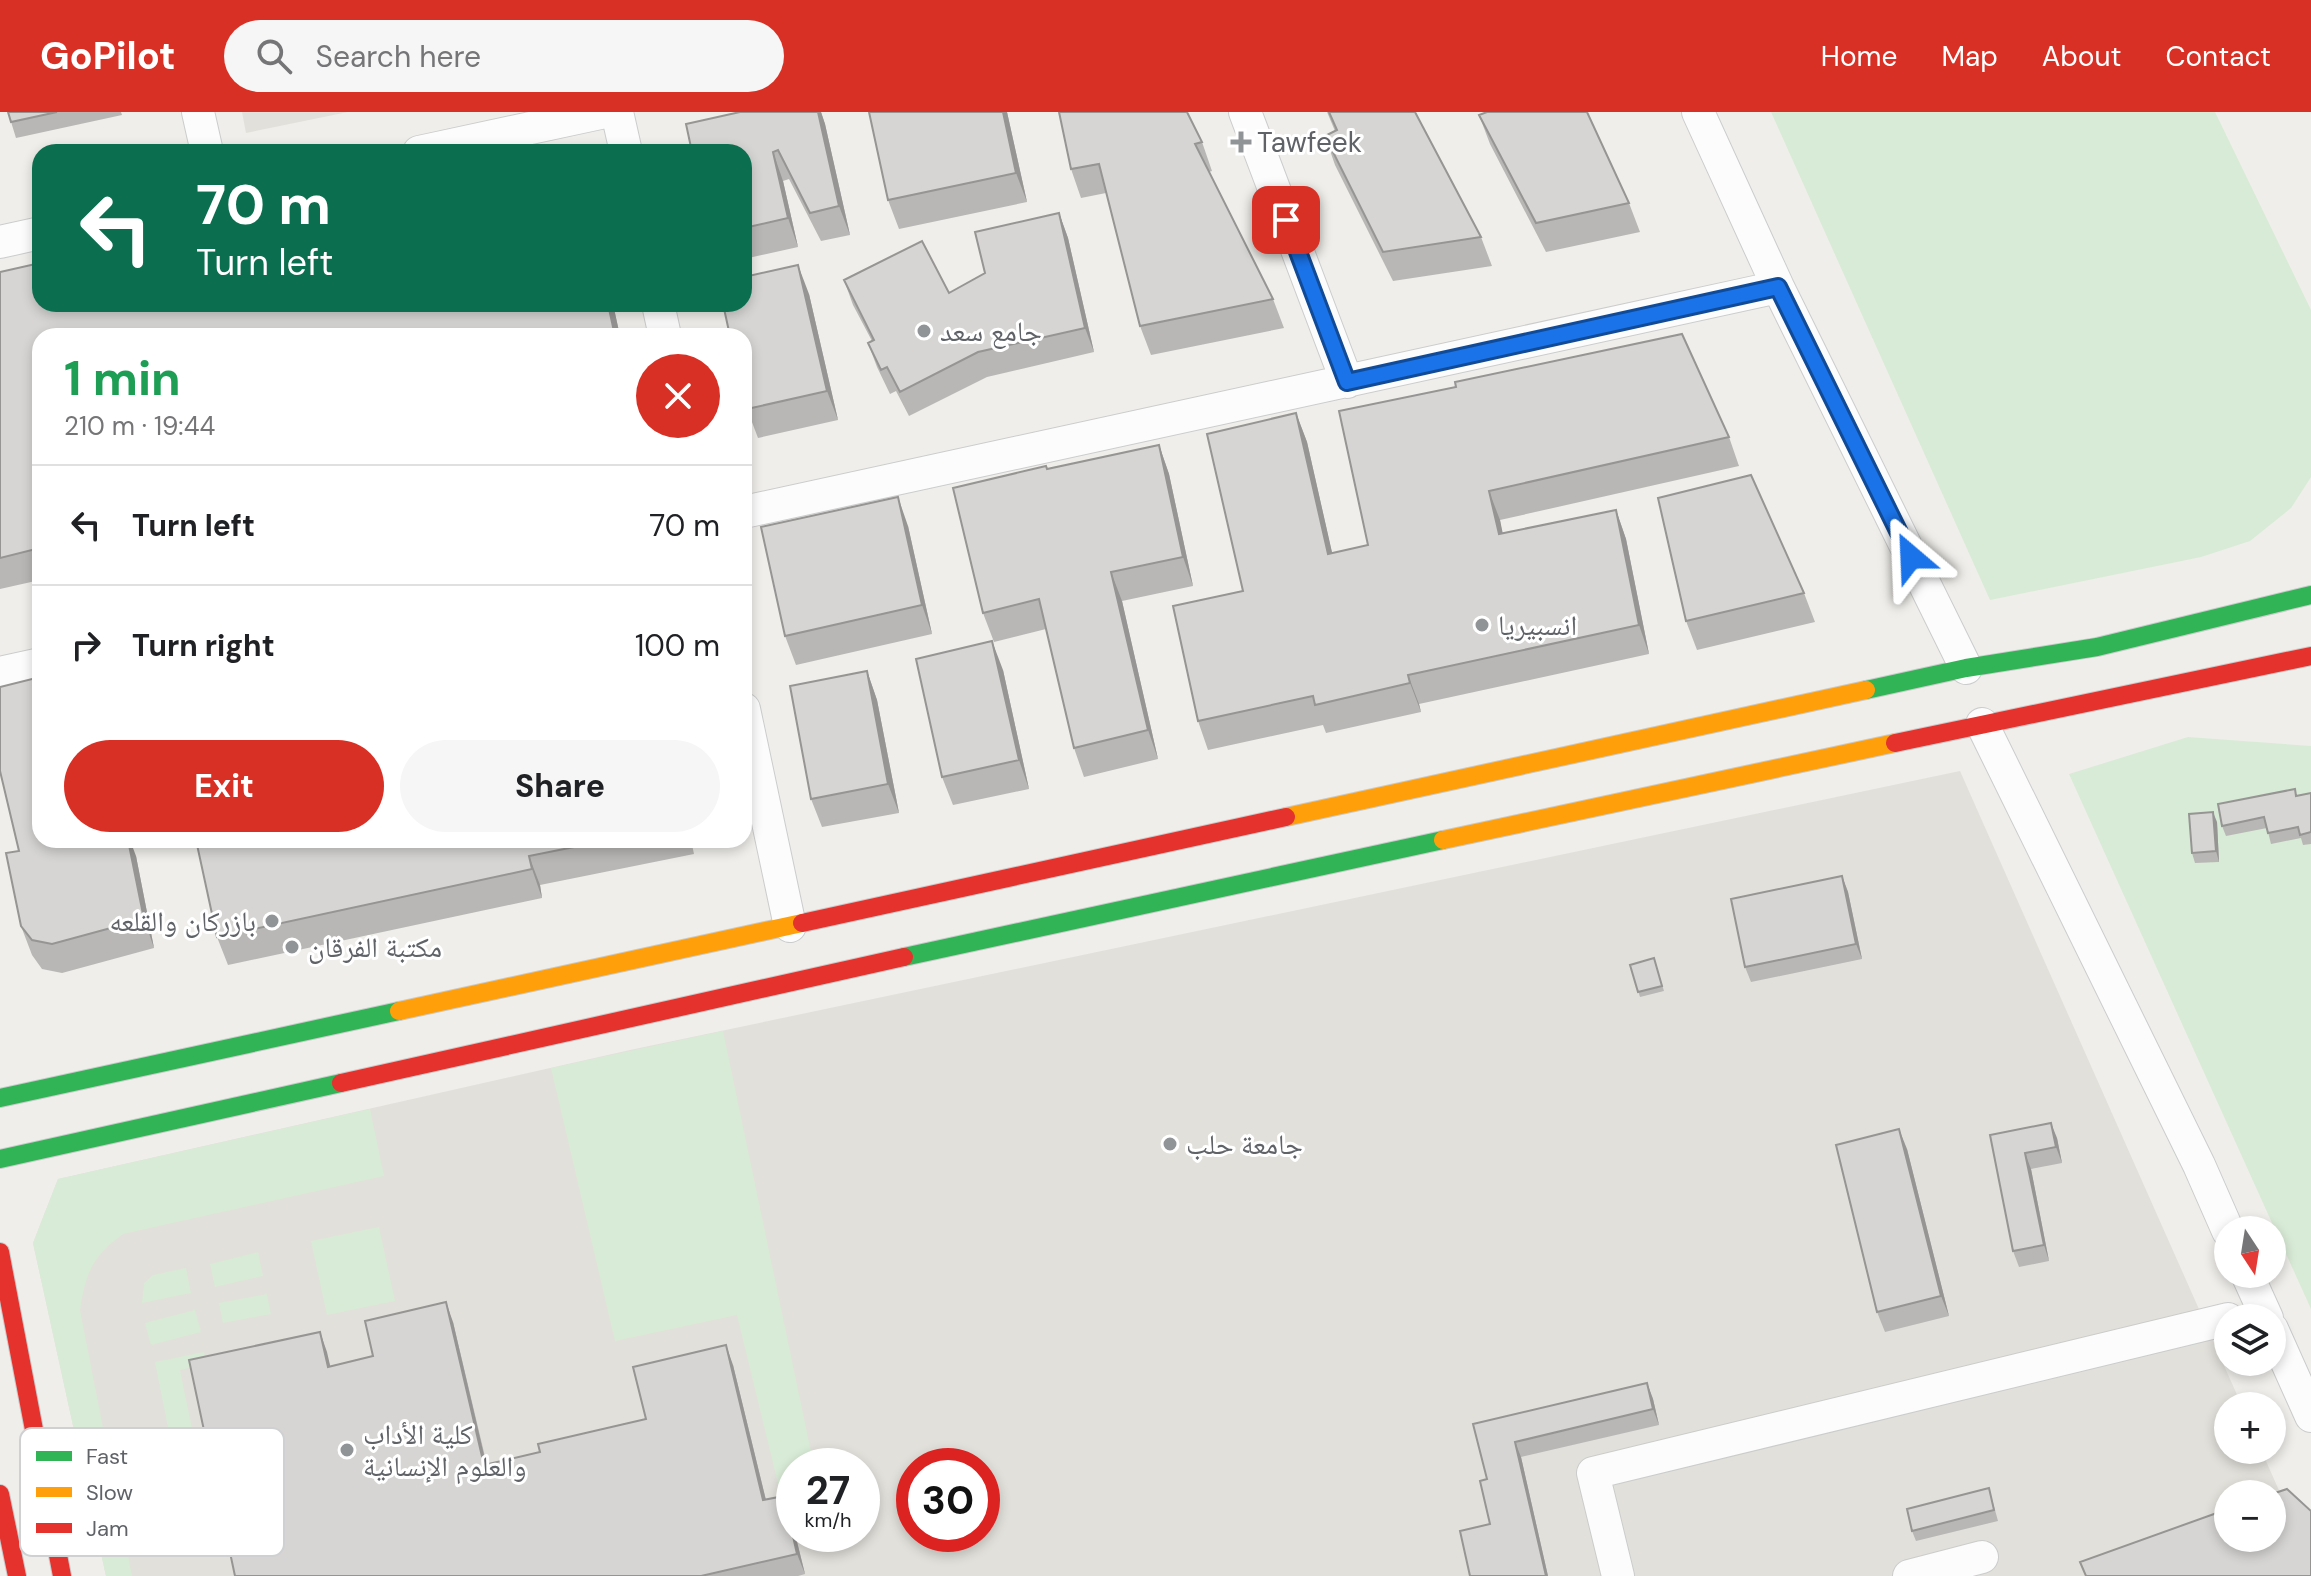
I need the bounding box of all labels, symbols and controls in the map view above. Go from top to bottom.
search box [224,20,784,92]
text: GoPilot [40,31,176,81]
icon: search [252,34,296,78]
text: Search here [316,37,481,76]
text: Home [1821,38,1897,75]
text: Map [1941,38,1998,75]
text: About [2042,38,2121,75]
text: Contact [2165,38,2271,75]
place label: Tawfeek [1257,124,1362,161]
marker: Tawfeek [1232,133,1250,151]
text: 70 m [196,168,331,241]
icon: left [64,176,168,280]
pin [1252,186,1320,254]
icon: arrive [1264,198,1308,242]
text: Turn left [196,239,333,286]
place label: جامع سعد [940,313,1042,350]
marker: جامع سعد [915,322,933,340]
text: 1 min [64,347,181,410]
button: close [636,354,720,438]
text: 210 m · 19:44 [64,409,215,443]
icon: left [64,503,108,547]
text: Turn left [132,506,255,545]
text: 70 m [649,506,720,545]
position arrow [1869,515,1953,599]
place label: انسبيريا [1498,607,1577,644]
marker: انسبيريا [1473,616,1491,634]
icon: right [64,623,108,667]
text: Turn right [132,626,275,665]
text: 100 m [635,626,720,665]
button: Exit [64,740,384,832]
button: Share [400,740,720,832]
place label: بازركان والقلعه [109,903,256,940]
marker: بازركان والقلعه [263,912,281,930]
place label: مكتبة الفرقان [308,929,442,966]
marker: مكتبة الفرقان [283,938,301,956]
place label: جامعة حلب [1186,1126,1303,1163]
marker: جامعة حلب [1161,1135,1179,1153]
north arrow [2214,1216,2286,1288]
map controls [2214,1216,2286,1552]
button: layers [2214,1304,2286,1376]
button: + [2214,1392,2286,1464]
place label: كلية الأداب والعلوم الإنسانية [363,1416,526,1485]
legend [20,1428,284,1556]
marker: كلية الأداب والعلوم الإنسانية [338,1441,356,1459]
text: Fast [86,1442,128,1471]
speed limit sign: 30 [896,1448,1000,1552]
text: 27 [806,1464,850,1516]
text: Slow [86,1478,133,1507]
button: − [2214,1480,2286,1552]
text: km/h [804,1507,852,1533]
text: Jam [86,1514,129,1543]

